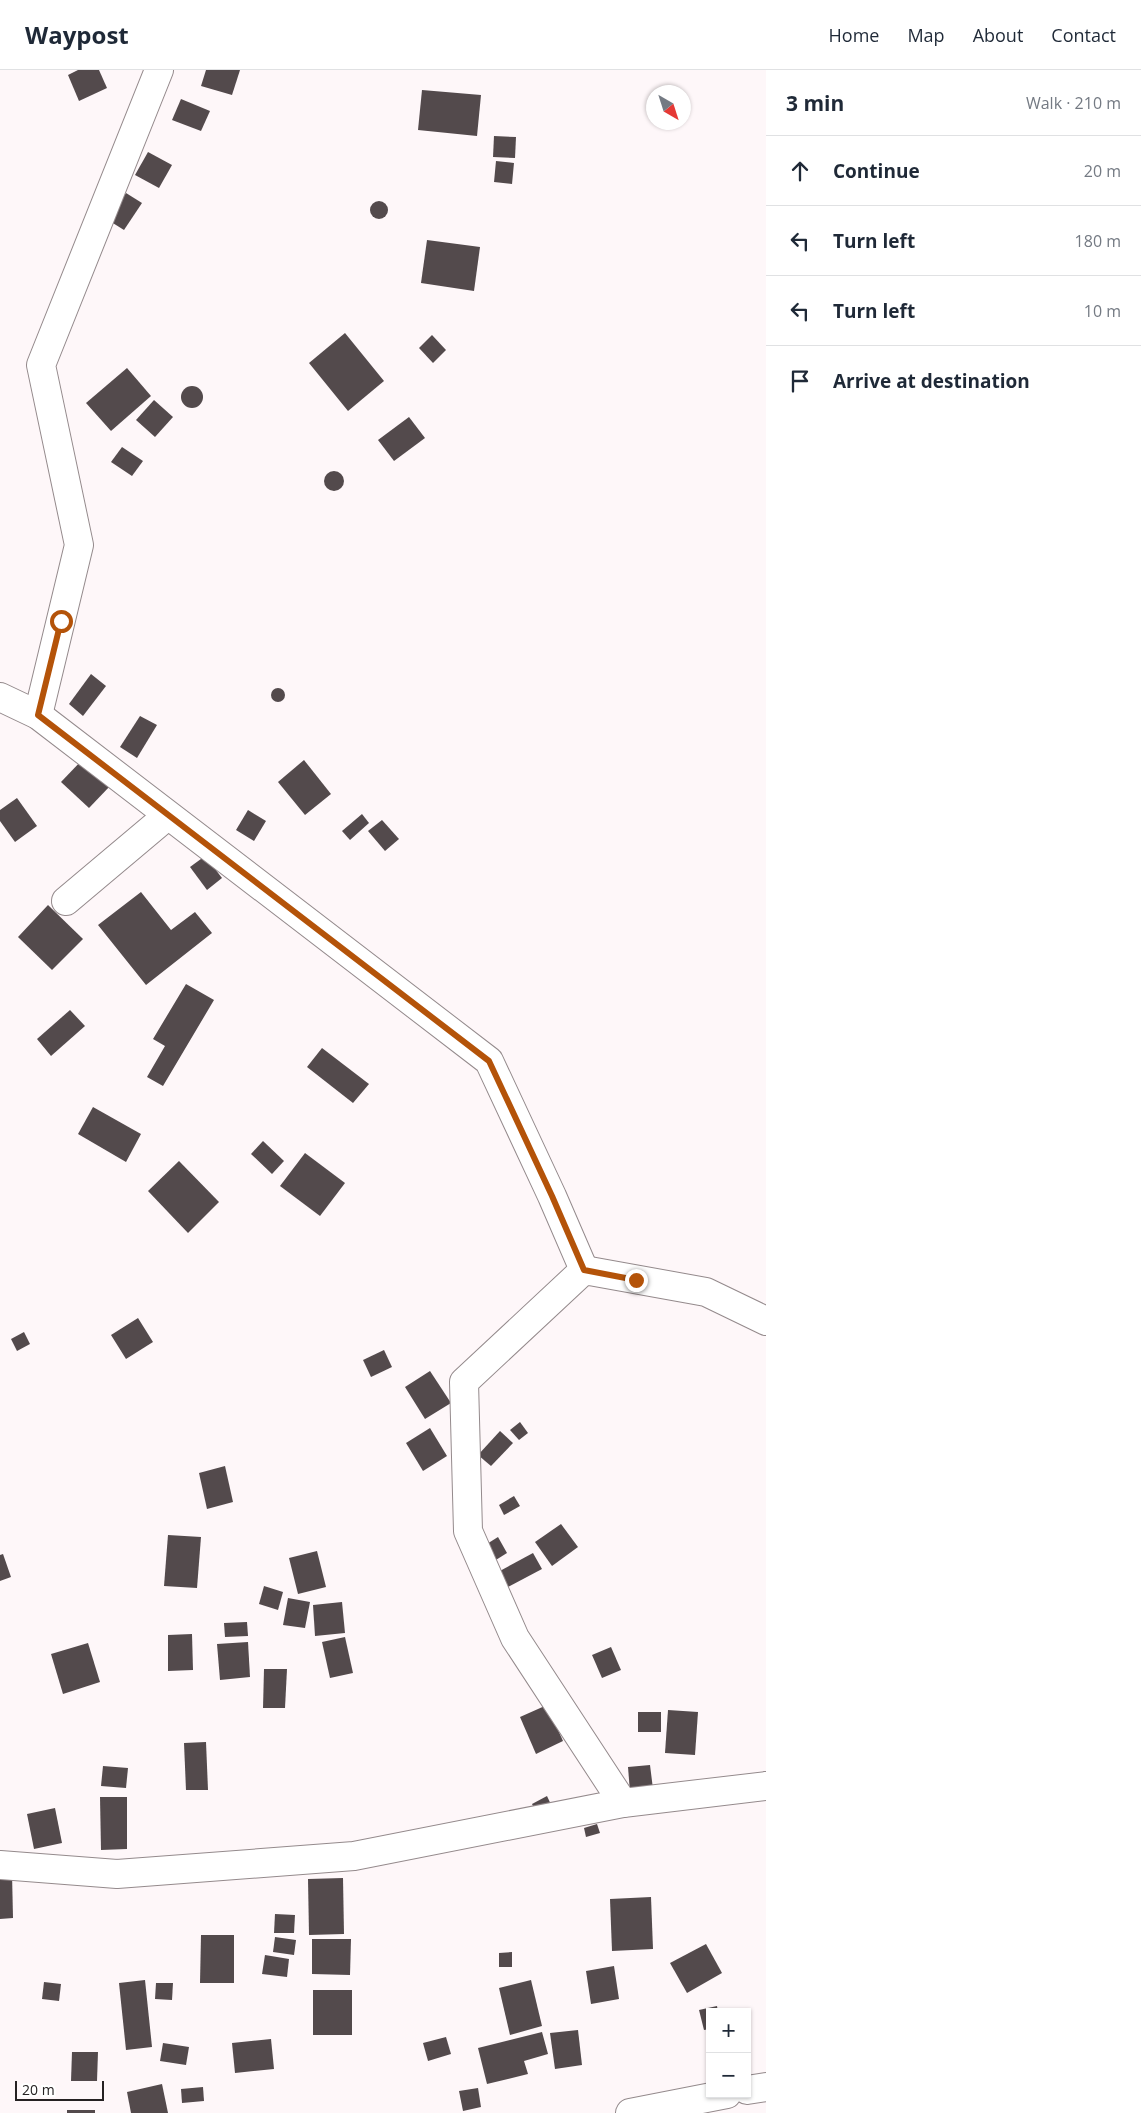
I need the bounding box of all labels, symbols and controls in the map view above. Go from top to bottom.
text: Waypost [25,18,129,51]
text: Home [829,23,879,47]
text: Map [907,23,945,47]
text: About [973,23,1023,47]
text: Contact [1051,23,1116,47]
north arrow [646,85,691,130]
text: 3 min [786,89,844,117]
text: Walk · 210 m [1026,92,1121,114]
icon: ahead [786,157,814,185]
text: Continue [833,158,920,184]
text: 20 m [1084,160,1121,182]
icon: left [786,227,814,255]
text: Turn left [833,228,915,254]
text: 180 m [1075,230,1121,252]
icon: left [786,297,814,325]
text: Turn left [833,298,915,324]
text: 10 m [1084,300,1121,322]
icon: arrive [786,367,814,395]
text: Arrive at destination [833,368,1030,394]
route start [50,610,73,633]
route end [625,1269,648,1292]
map controls [706,2008,751,2098]
button: + [706,2008,751,2053]
button: − [706,2053,751,2098]
scale bar [15,2078,104,2101]
text: 20 m [22,2080,55,2099]

